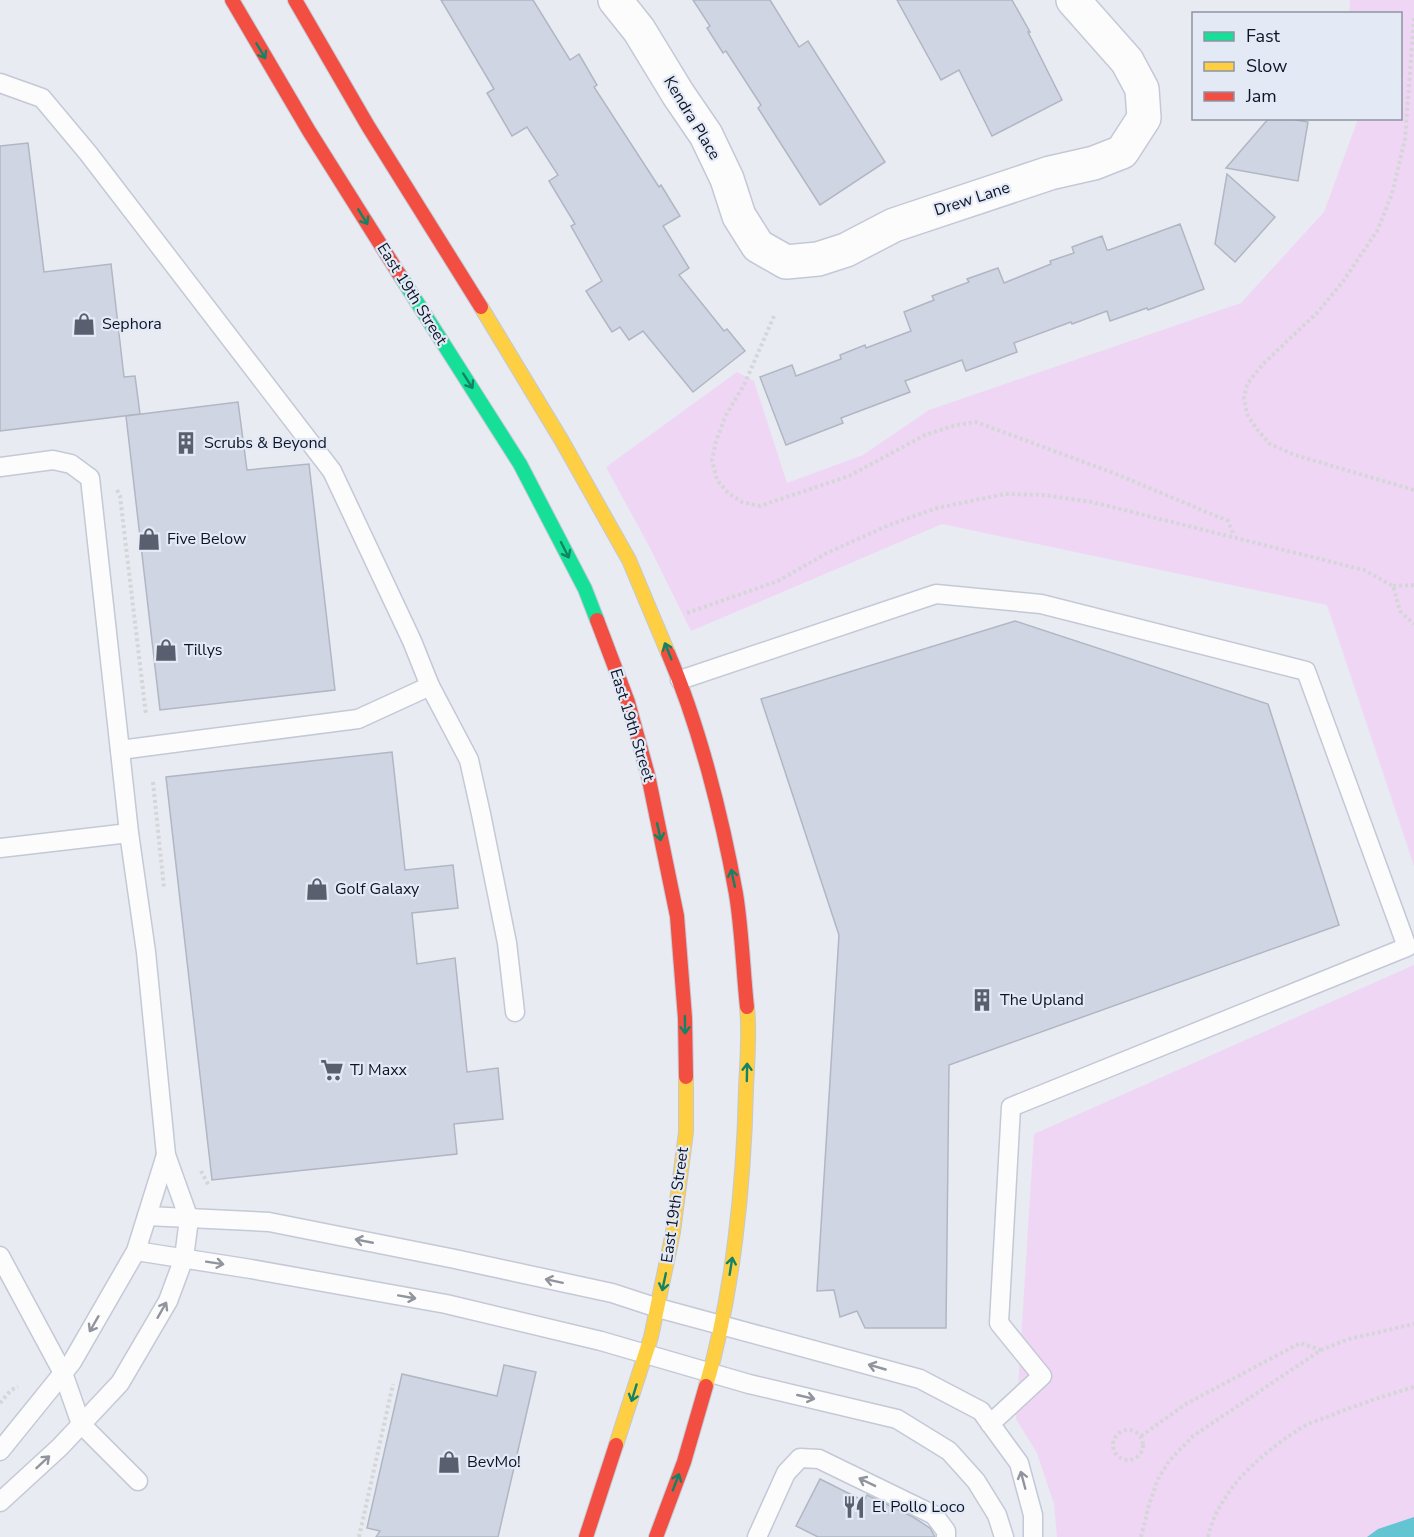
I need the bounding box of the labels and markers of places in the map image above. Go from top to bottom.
shop icon: Sephora [71,311,97,337]
place label: Sephora [102,313,162,335]
building icon: Scrubs & Beyond [173,430,199,456]
place label: Scrubs & Beyond [204,432,327,454]
shop icon: Five Below [136,526,162,552]
place label: Five Below [167,528,247,550]
shop icon: Tillys [153,637,179,663]
place label: Tillys [184,639,222,661]
shop icon: Golf Galaxy [304,876,330,902]
place label: Golf Galaxy [335,878,420,900]
building icon: The Upland [969,987,995,1013]
place label: The Upland [1000,989,1084,1011]
supermarket icon: TJ Maxx [319,1057,345,1083]
place label: TJ Maxx [350,1059,408,1081]
shop icon: BevMo! [436,1449,462,1475]
place label: BevMo! [467,1451,521,1473]
restaurant icon: El Pollo Loco [841,1494,867,1520]
place label: El Pollo Loco [872,1496,965,1518]

